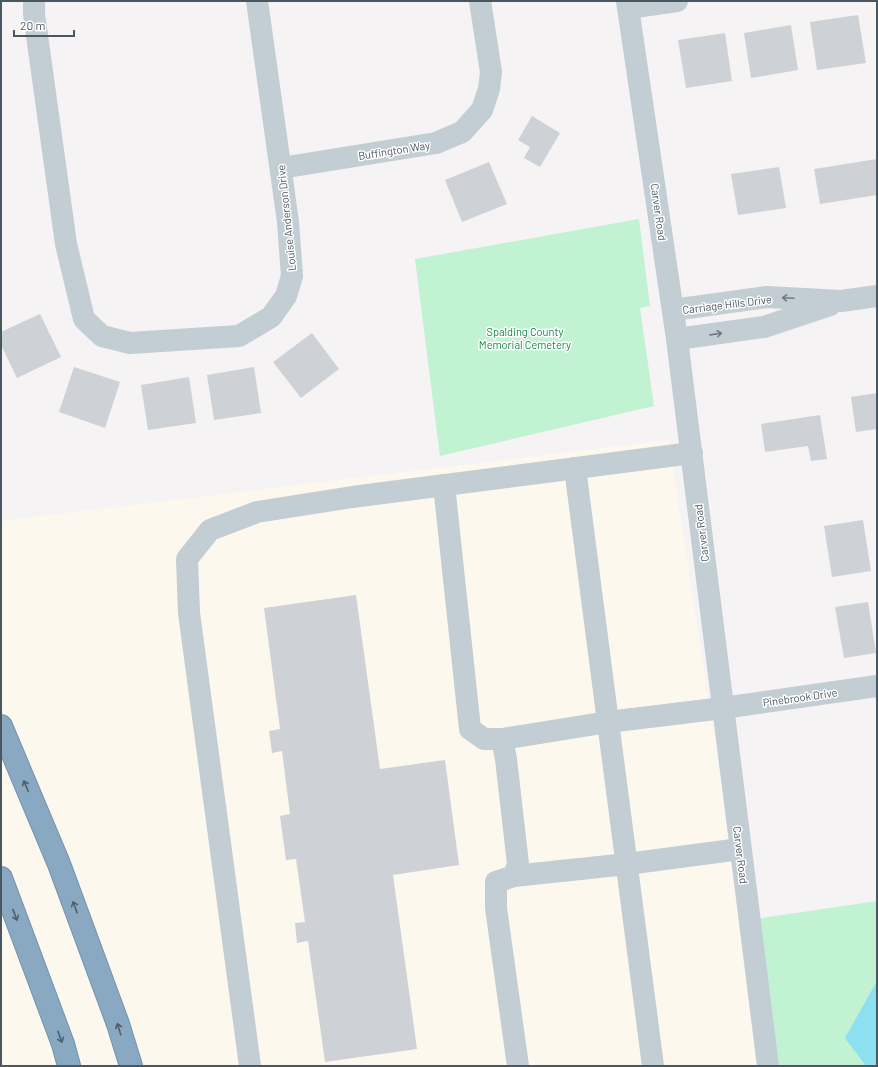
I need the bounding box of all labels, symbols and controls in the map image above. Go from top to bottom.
scale bar [14,12,74,38]
text: 20 m [20,18,46,32]
street label: Buffington Way [357,138,431,162]
street label: Louise Anderson Drive [274,164,298,272]
street label: Carver Road [649,182,669,242]
street label: Carriage Hills Drive [682,292,772,316]
one-way arrow [782,294,795,302]
park label: Spalding County Memorial Cemetery [479,325,571,351]
one-way arrow [709,330,722,338]
street label: Carver Road [691,503,711,563]
street label: Pinebrook Drive [762,685,838,709]
one-way arrow [22,780,30,792]
street label: Carver Road [731,825,751,885]
one-way arrow [71,900,78,913]
one-way arrow [11,908,19,920]
one-way arrow [115,1022,122,1035]
one-way arrow [56,1030,64,1042]

